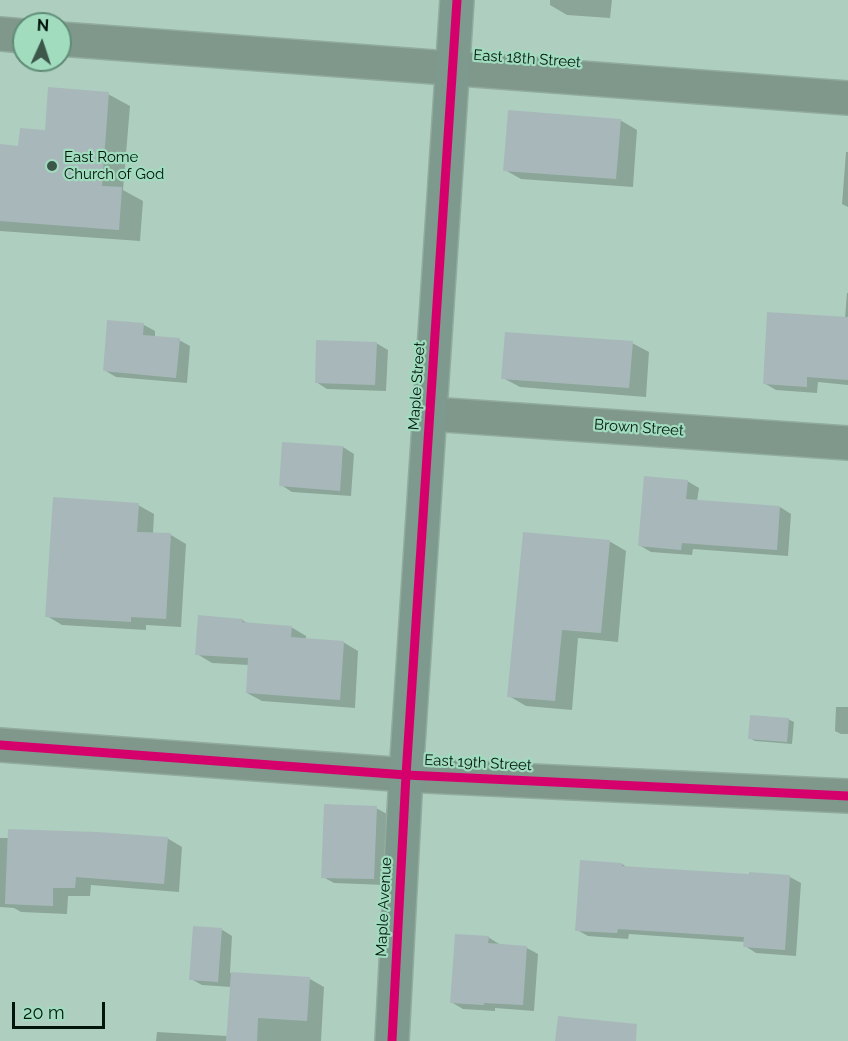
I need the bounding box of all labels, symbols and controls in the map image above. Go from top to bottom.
north arrow [12,12,72,72]
text: N [36,16,49,35]
street label: East 18th Street [473,46,581,72]
place label: East Rome Church of God [64,148,164,183]
marker: East Rome Church of God [45,159,59,173]
street label: Maple Street [405,341,429,431]
street label: Brown Street [593,416,685,440]
street label: East 19th Street [424,751,532,775]
street label: Maple Avenue [372,857,396,957]
scale bar [15,990,108,1028]
text: 20 m [23,1002,65,1023]

